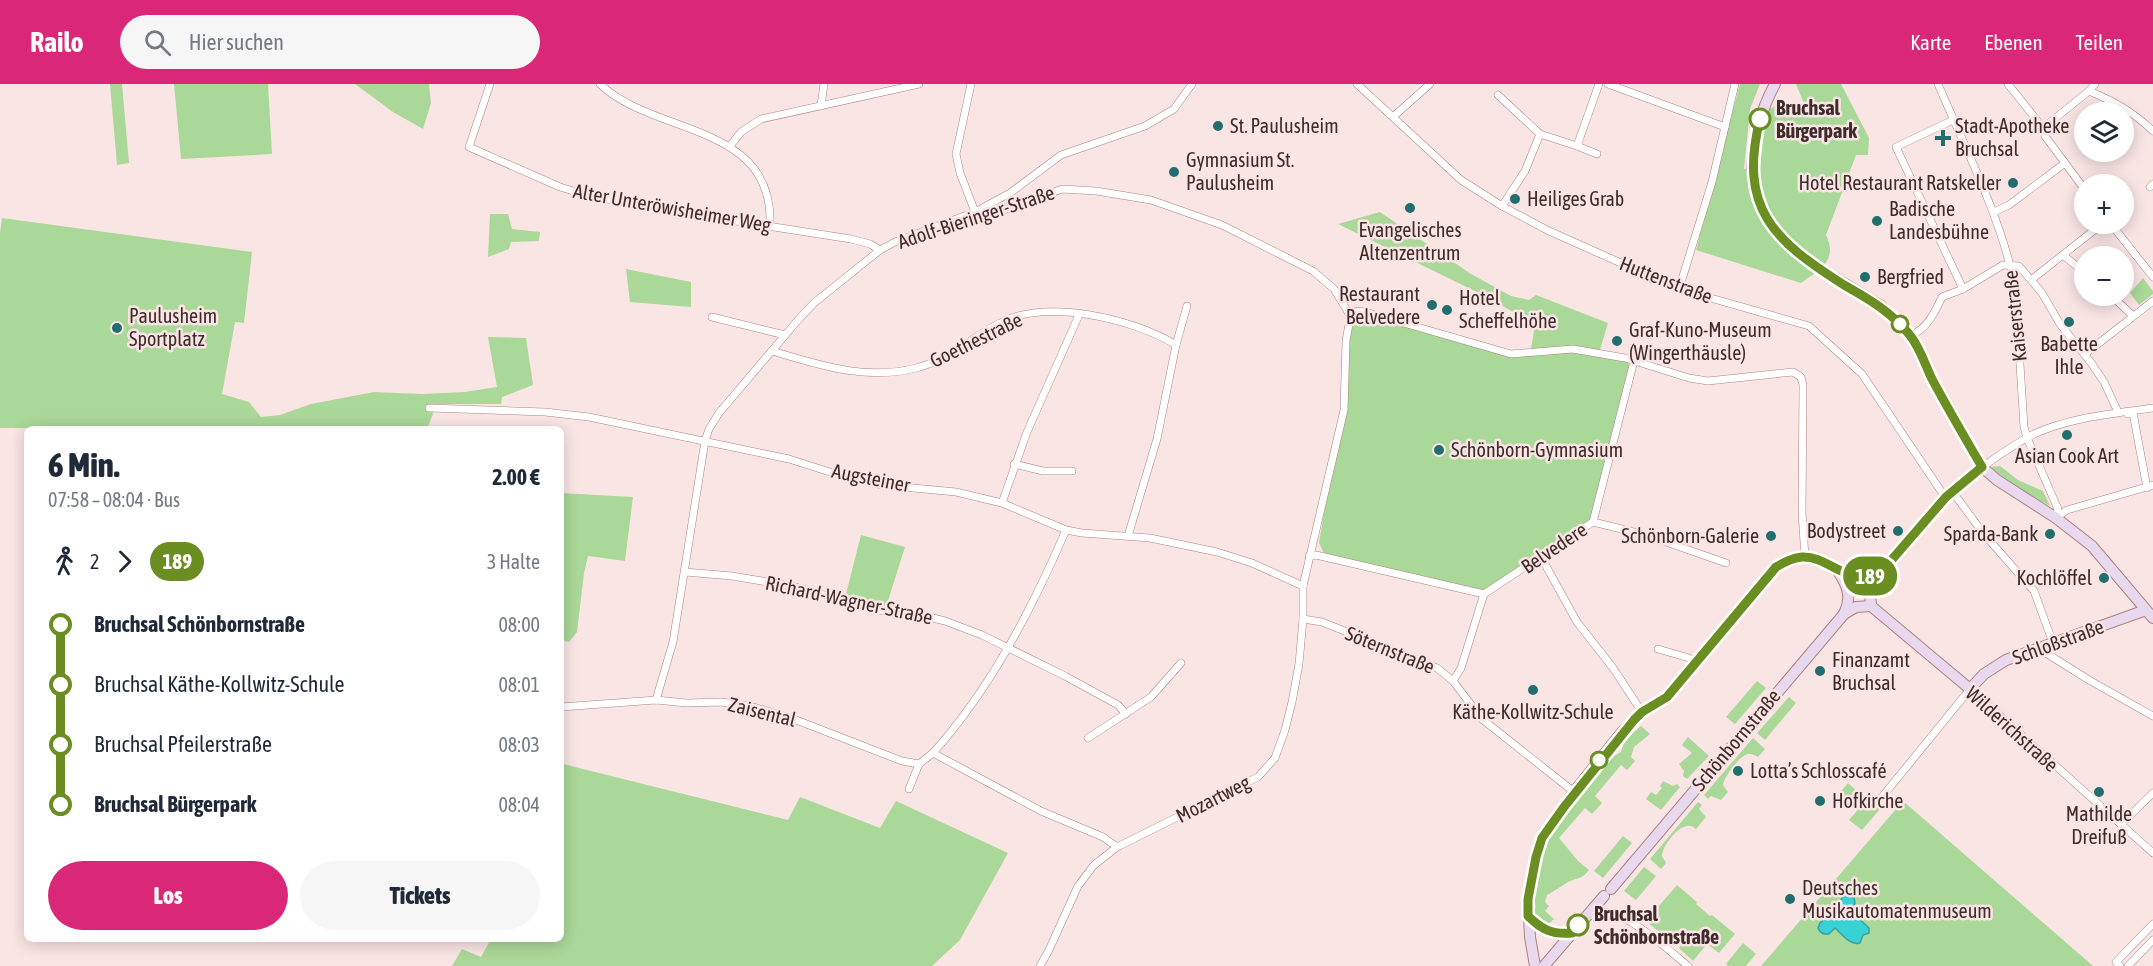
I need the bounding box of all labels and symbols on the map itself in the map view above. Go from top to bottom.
place label: Bruchsal Bürgerpark [1776,96,1857,142]
marker: Bruchsal Bürgerpark [1749,108,1771,130]
place label: St. Paulusheim [1230,114,1339,137]
place label: Stadt-Apotheke Bruchsal [1955,114,2069,160]
marker: St. Paulusheim [1211,119,1225,133]
marker: Stadt-Apotheke Bruchsal [1936,131,1950,145]
place label: Gymnasium St. Paulusheim [1186,148,1294,194]
marker: Gymnasium St. Paulusheim [1167,165,1181,179]
place label: Hotel Restaurant Ratskeller [1798,171,2002,194]
marker: Hotel Restaurant Ratskeller [2006,176,2020,190]
street label: Alter Unteröwisheimer Weg [571,179,773,236]
street label: Adolf-Bieringer-Straße [895,180,1057,253]
place label: Heiliges Grab [1527,187,1624,210]
marker: Heiliges Grab [1508,192,1522,206]
place label: Badische Landesbühne [1889,197,1989,243]
marker: Evangelisches Altenzentrum [1403,201,1417,215]
marker: Badische Landesbühne [1870,214,1884,228]
place label: Evangelisches Altenzentrum [1358,218,1462,264]
street label: Huttenstraße [1617,251,1716,308]
place label: Bergfried [1877,265,1944,288]
street label: Kaiserstraße [1998,269,2031,363]
marker: Bergfried [1858,270,1872,284]
place label: Restaurant Belvedere [1339,282,1420,328]
place label: Hotel Scheffelhöhe [1459,286,1557,332]
marker: Restaurant Belvedere [1425,298,1439,312]
marker: Hotel Scheffelhöhe [1440,303,1454,317]
place label: Paulusheim Sportplatz [129,304,217,350]
street label: Goethestraße [926,307,1026,372]
unlabelled marker [1891,315,1909,333]
marker: Babette Ihle [2062,315,2076,329]
place label: Graf-Kuno-Museum (Wingerthäusle) [1629,318,1772,364]
marker: Paulusheim Sportplatz [110,321,124,335]
place label: Babette Ihle [2040,332,2098,378]
marker: Graf-Kuno-Museum (Wingerthäusle) [1610,334,1624,348]
marker: Asian Cook Art [2060,428,2074,442]
place label: Schönborn-Gymnasium [1451,438,1623,461]
marker: Schönborn-Gymnasium [1432,443,1446,457]
place label: Asian Cook Art [2015,444,2119,467]
street label: Augsteiner [830,459,913,497]
street label: Belvedere [1517,517,1591,578]
place label: Bodystreet [1807,519,1886,542]
place label: Sparda-Bank [1944,522,2038,545]
place label: Schönborn-Galerie [1621,524,1759,547]
marker: Bodystreet [1891,524,1905,538]
marker: Sparda-Bank [2043,527,2057,541]
marker: Schönborn-Galerie [1764,529,1778,543]
line badge: 189 [1836,556,1904,596]
place label: Kochlöffel [2016,566,2093,589]
street label: Richard-Wagner-Straße [763,571,935,628]
marker: Kochlöffel [2097,571,2111,585]
street label: Schloßstraße [2009,614,2107,669]
street label: Söternstraße [1342,621,1438,678]
place label: Finanzamt Bruchsal [1832,648,1910,694]
marker: Finanzamt Bruchsal [1813,664,1827,678]
street label: Wilderichstraße [1961,681,2063,776]
marker: Käthe-Kollwitz-Schule [1526,683,1540,697]
street label: Schönbornstraße [1687,684,1785,795]
street label: Zaisental [726,692,799,731]
place label: Käthe-Kollwitz-Schule [1452,700,1614,723]
unlabelled marker [1590,751,1608,769]
place label: Lotta’s Schlosscafé [1750,759,1887,782]
marker: Lotta’s Schlosscafé [1731,764,1745,778]
street label: Mozartweg [1172,770,1254,827]
marker: Mathilde Dreifuß [2092,785,2106,799]
place label: Hofkirche [1832,789,1903,812]
marker: Hofkirche [1813,794,1827,808]
place label: Mathilde Dreifuß [2066,802,2132,848]
place label: Deutsches Musikautomatenmuseum [1802,876,1992,922]
marker: Deutsches Musikautomatenmuseum [1783,892,1797,906]
place label: Bruchsal Schönbornstraße [1594,902,1719,948]
marker: Bruchsal Schönbornstraße [1567,914,1589,936]

